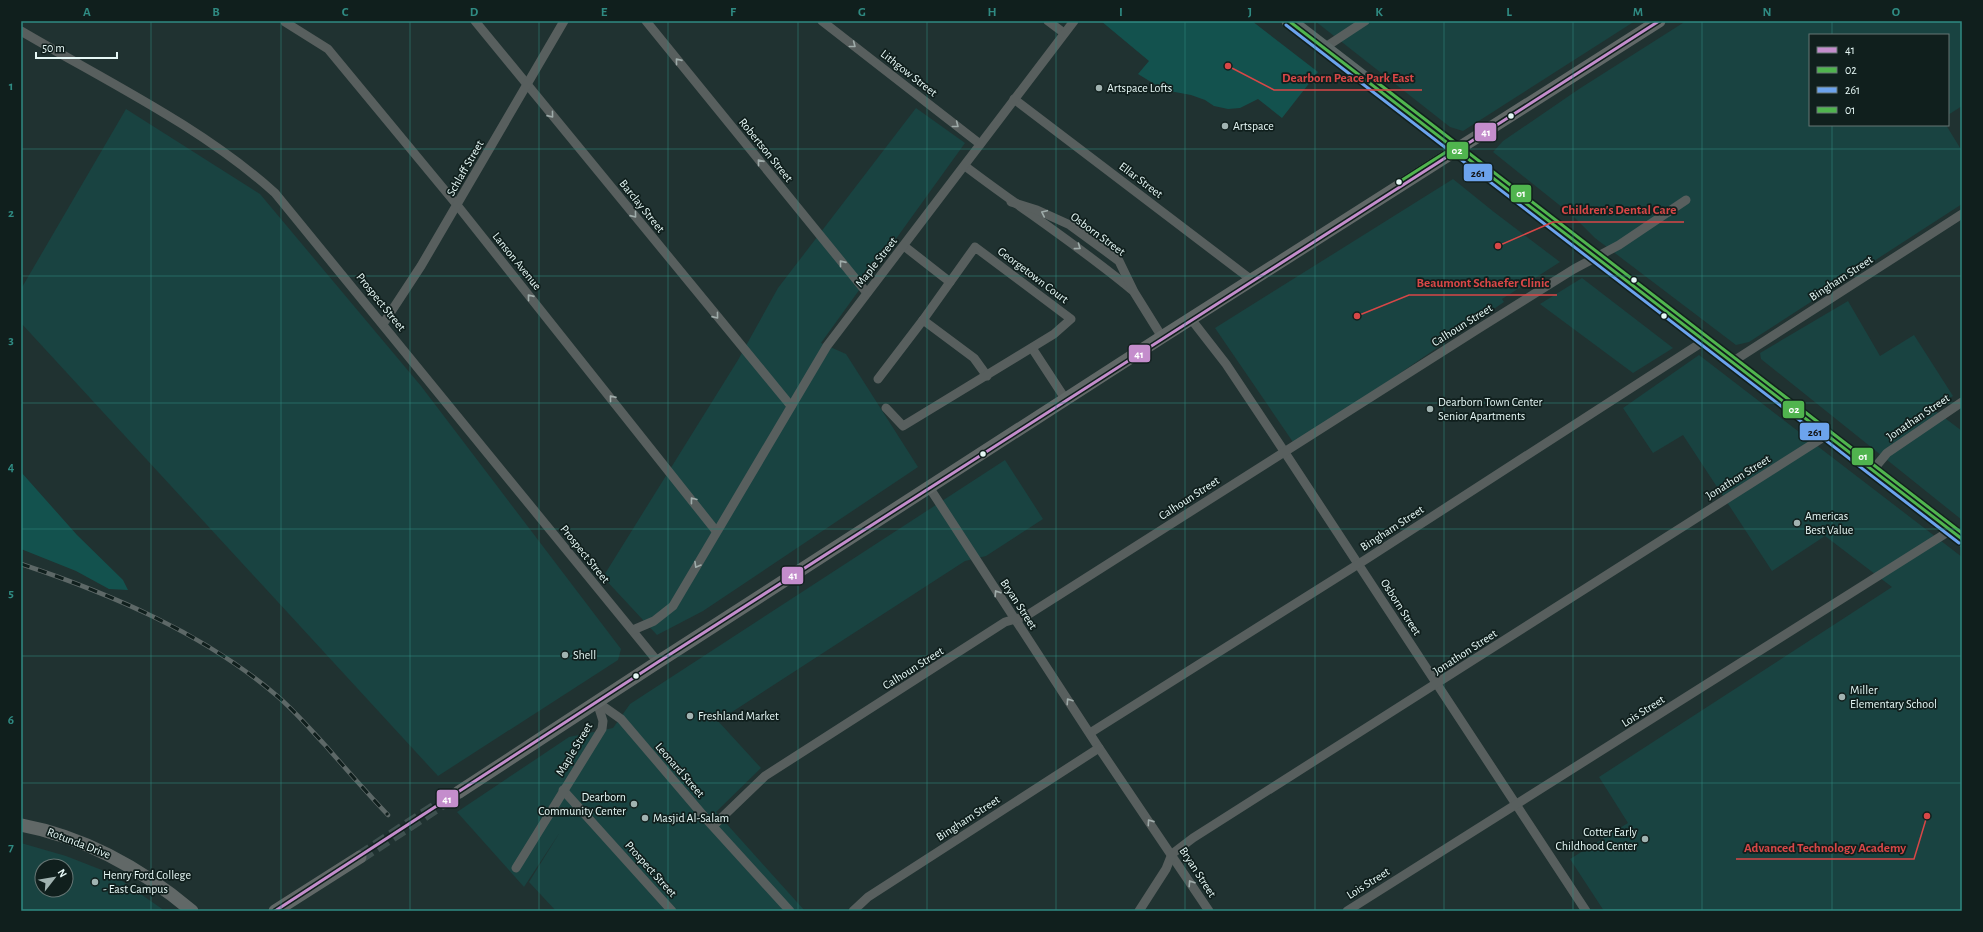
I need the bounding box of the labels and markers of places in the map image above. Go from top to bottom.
callout: Dearborn Peace Park East [1274,65,1422,90]
place label: Artspace Lofts [1107,82,1172,94]
marker: Artspace Lofts [1094,83,1104,93]
unlabelled marker [1506,111,1516,121]
place label: Artspace [1233,120,1274,132]
marker: Artspace [1220,121,1230,131]
unlabelled marker [1394,177,1404,187]
callout: Children's Dental Care [1553,197,1684,222]
callout: Beaumont Schaefer Clinic [1409,270,1557,295]
unlabelled marker [1629,275,1639,285]
unlabelled marker [1659,311,1669,321]
place label: Dearborn Town Center Senior Apartments [1438,396,1543,422]
marker: Dearborn Town Center Senior Apartments [1425,404,1435,414]
unlabelled marker [978,449,988,459]
place label: Americas Best Value [1805,510,1853,536]
marker: Americas Best Value [1792,518,1802,528]
place label: Shell [573,649,596,661]
marker: Shell [560,650,570,660]
unlabelled marker [631,671,641,681]
place label: Miller Elementary School [1850,684,1937,711]
marker: Miller Elementary School [1837,692,1847,702]
place label: Freshland Market [698,710,779,722]
marker: Freshland Market [685,711,695,721]
place label: Dearborn Community Center [538,791,626,818]
marker: Dearborn Community Center [629,799,639,809]
place label: Masjid Al-Salam [653,812,729,825]
marker: Masjid Al-Salam [640,813,650,823]
place label: Cotter Early Childhood Center [1555,826,1637,852]
marker: Cotter Early Childhood Center [1640,834,1650,844]
callout: Advanced Technology Academy [1736,834,1914,859]
place label: Henry Ford College - East Campus [103,869,191,895]
marker: Henry Ford College - East Campus [90,877,100,887]

